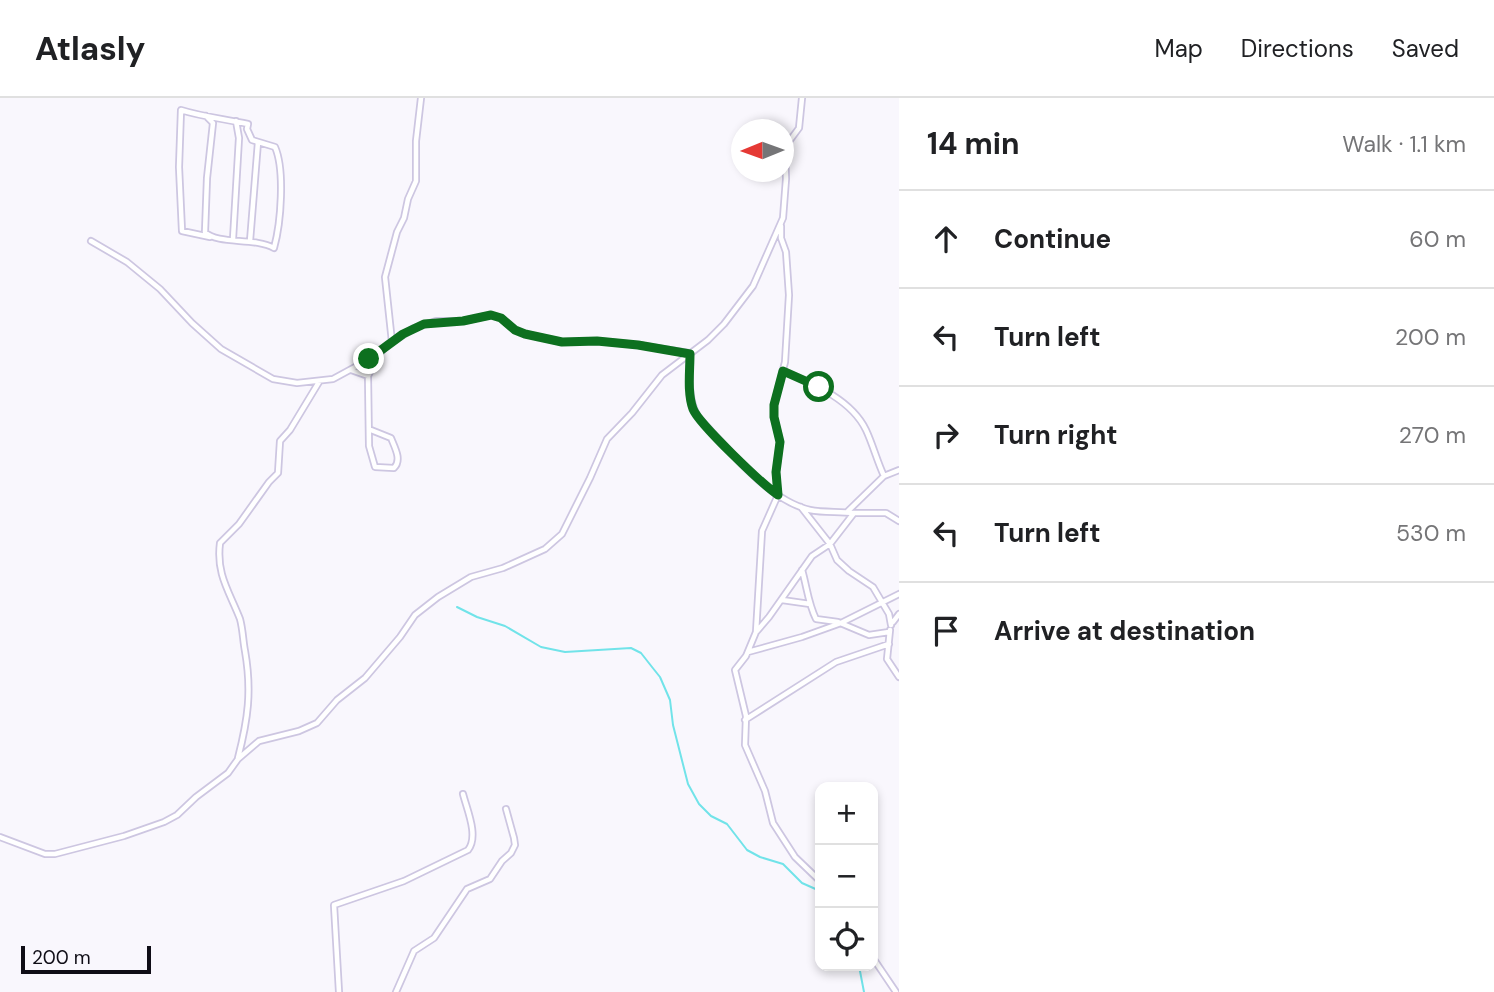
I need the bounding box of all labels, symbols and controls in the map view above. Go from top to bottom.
text: Atlasly [35,27,145,70]
text: Map [1155,33,1203,64]
text: Directions [1241,33,1354,64]
text: Saved [1392,33,1459,64]
north arrow [731,119,794,182]
text: 14 min [927,124,1019,163]
text: Walk · 1.1 km [1342,129,1466,159]
icon: ahead [927,220,965,258]
text: Continue [994,222,1111,256]
text: 60 m [1409,224,1466,254]
icon: left [927,318,965,356]
text: Turn left [994,320,1101,354]
text: 200 m [1395,322,1466,352]
route end [353,343,384,374]
route start [803,371,834,402]
icon: right [927,416,965,454]
text: Turn right [994,418,1118,452]
text: 270 m [1399,420,1466,450]
icon: left [927,514,965,552]
text: Turn left [994,516,1101,550]
text: 530 m [1396,518,1466,548]
icon: arrive [927,612,965,650]
text: Arrive at destination [994,614,1255,648]
map controls [815,782,878,971]
button: + [815,782,878,845]
button: − [815,845,878,908]
button: locate [815,908,878,971]
scale bar [21,943,150,975]
text: 200 m [32,945,91,970]

